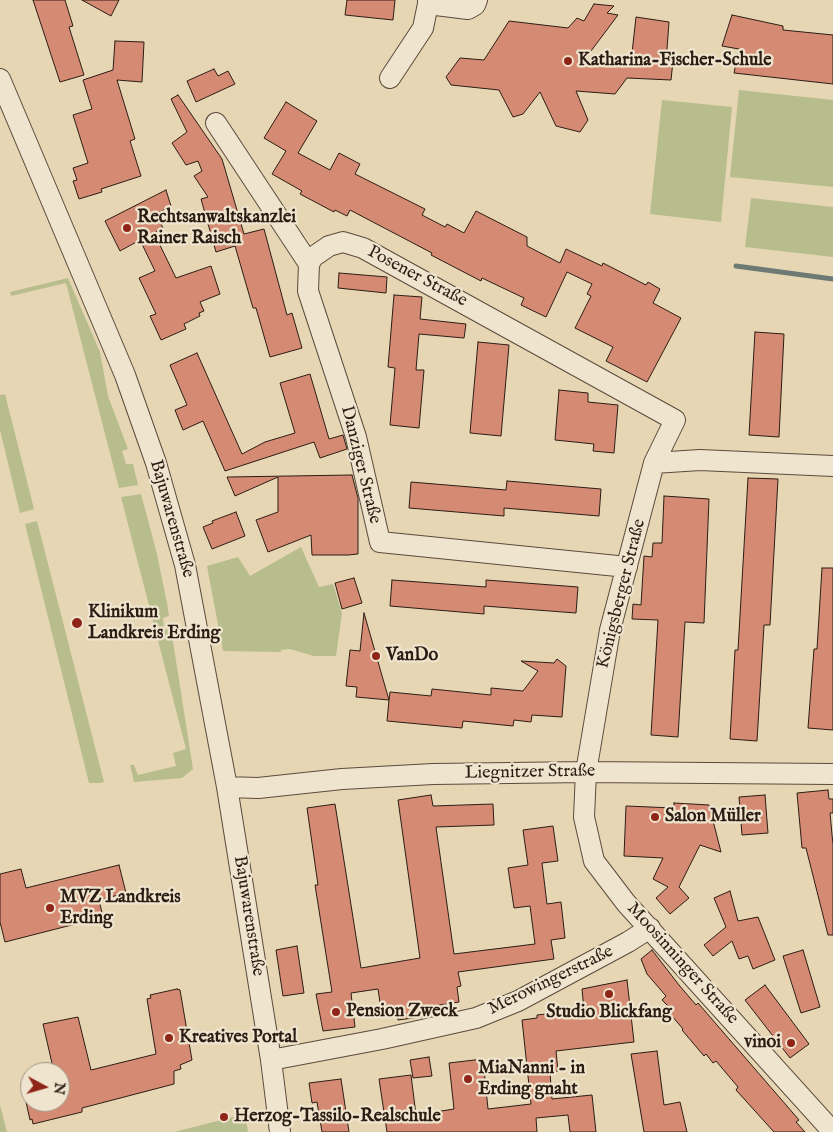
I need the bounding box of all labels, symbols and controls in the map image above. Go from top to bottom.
place label: Katharina-Fischer-Schule [578,50,771,72]
marker: Katharina-Fischer-Schule [562,55,574,67]
place label: Rechtsanwaltskanzlei Rainer Raisch [137,207,296,250]
marker: Rechtsanwaltskanzlei Rainer Raisch [121,222,133,234]
street label: Posener Straße [363,242,471,312]
street label: Danziger Straße [335,404,385,526]
street label: Bajuwarenstraße [144,457,198,581]
street label: Königsberger Straße [593,517,651,671]
place label: Klinikum Landkreis Erding [88,602,220,644]
marker: Klinikum Landkreis Erding [70,616,84,630]
place label: VanDo [386,645,438,667]
marker: VanDo [370,650,382,662]
street label: Liegnitzer Straße [465,761,595,785]
place label: Salon Müller [665,806,761,828]
marker: Salon Müller [649,811,661,823]
street label: Bajuwarenstraße [228,854,268,978]
place label: MVZ Landkreis Erding [60,887,181,930]
street label: Moosinninger Straße [622,899,742,1029]
marker: MVZ Landkreis Erding [44,902,56,914]
street label: Merowingerstraße [485,941,617,1021]
marker: Studio Blickfang [603,988,615,1000]
place label: Pension Zweck [346,1001,458,1023]
place label: Studio Blickfang [546,1002,672,1024]
marker: Pension Zweck [330,1006,342,1018]
place label: Kreatives Portal [179,1027,297,1049]
marker: Kreatives Portal [163,1032,175,1044]
place label: vinoi [744,1032,781,1054]
marker: vinoi [785,1037,797,1049]
place label: MiaNanni - in Erding gnaht [478,1058,585,1100]
north arrow [20,1062,70,1112]
marker: MiaNanni - in Erding gnaht [462,1073,474,1085]
text: N [49,1081,69,1095]
place label: Herzog-Tassilo-Realschule [234,1106,441,1128]
marker: Herzog-Tassilo-Realschule [218,1111,230,1123]

